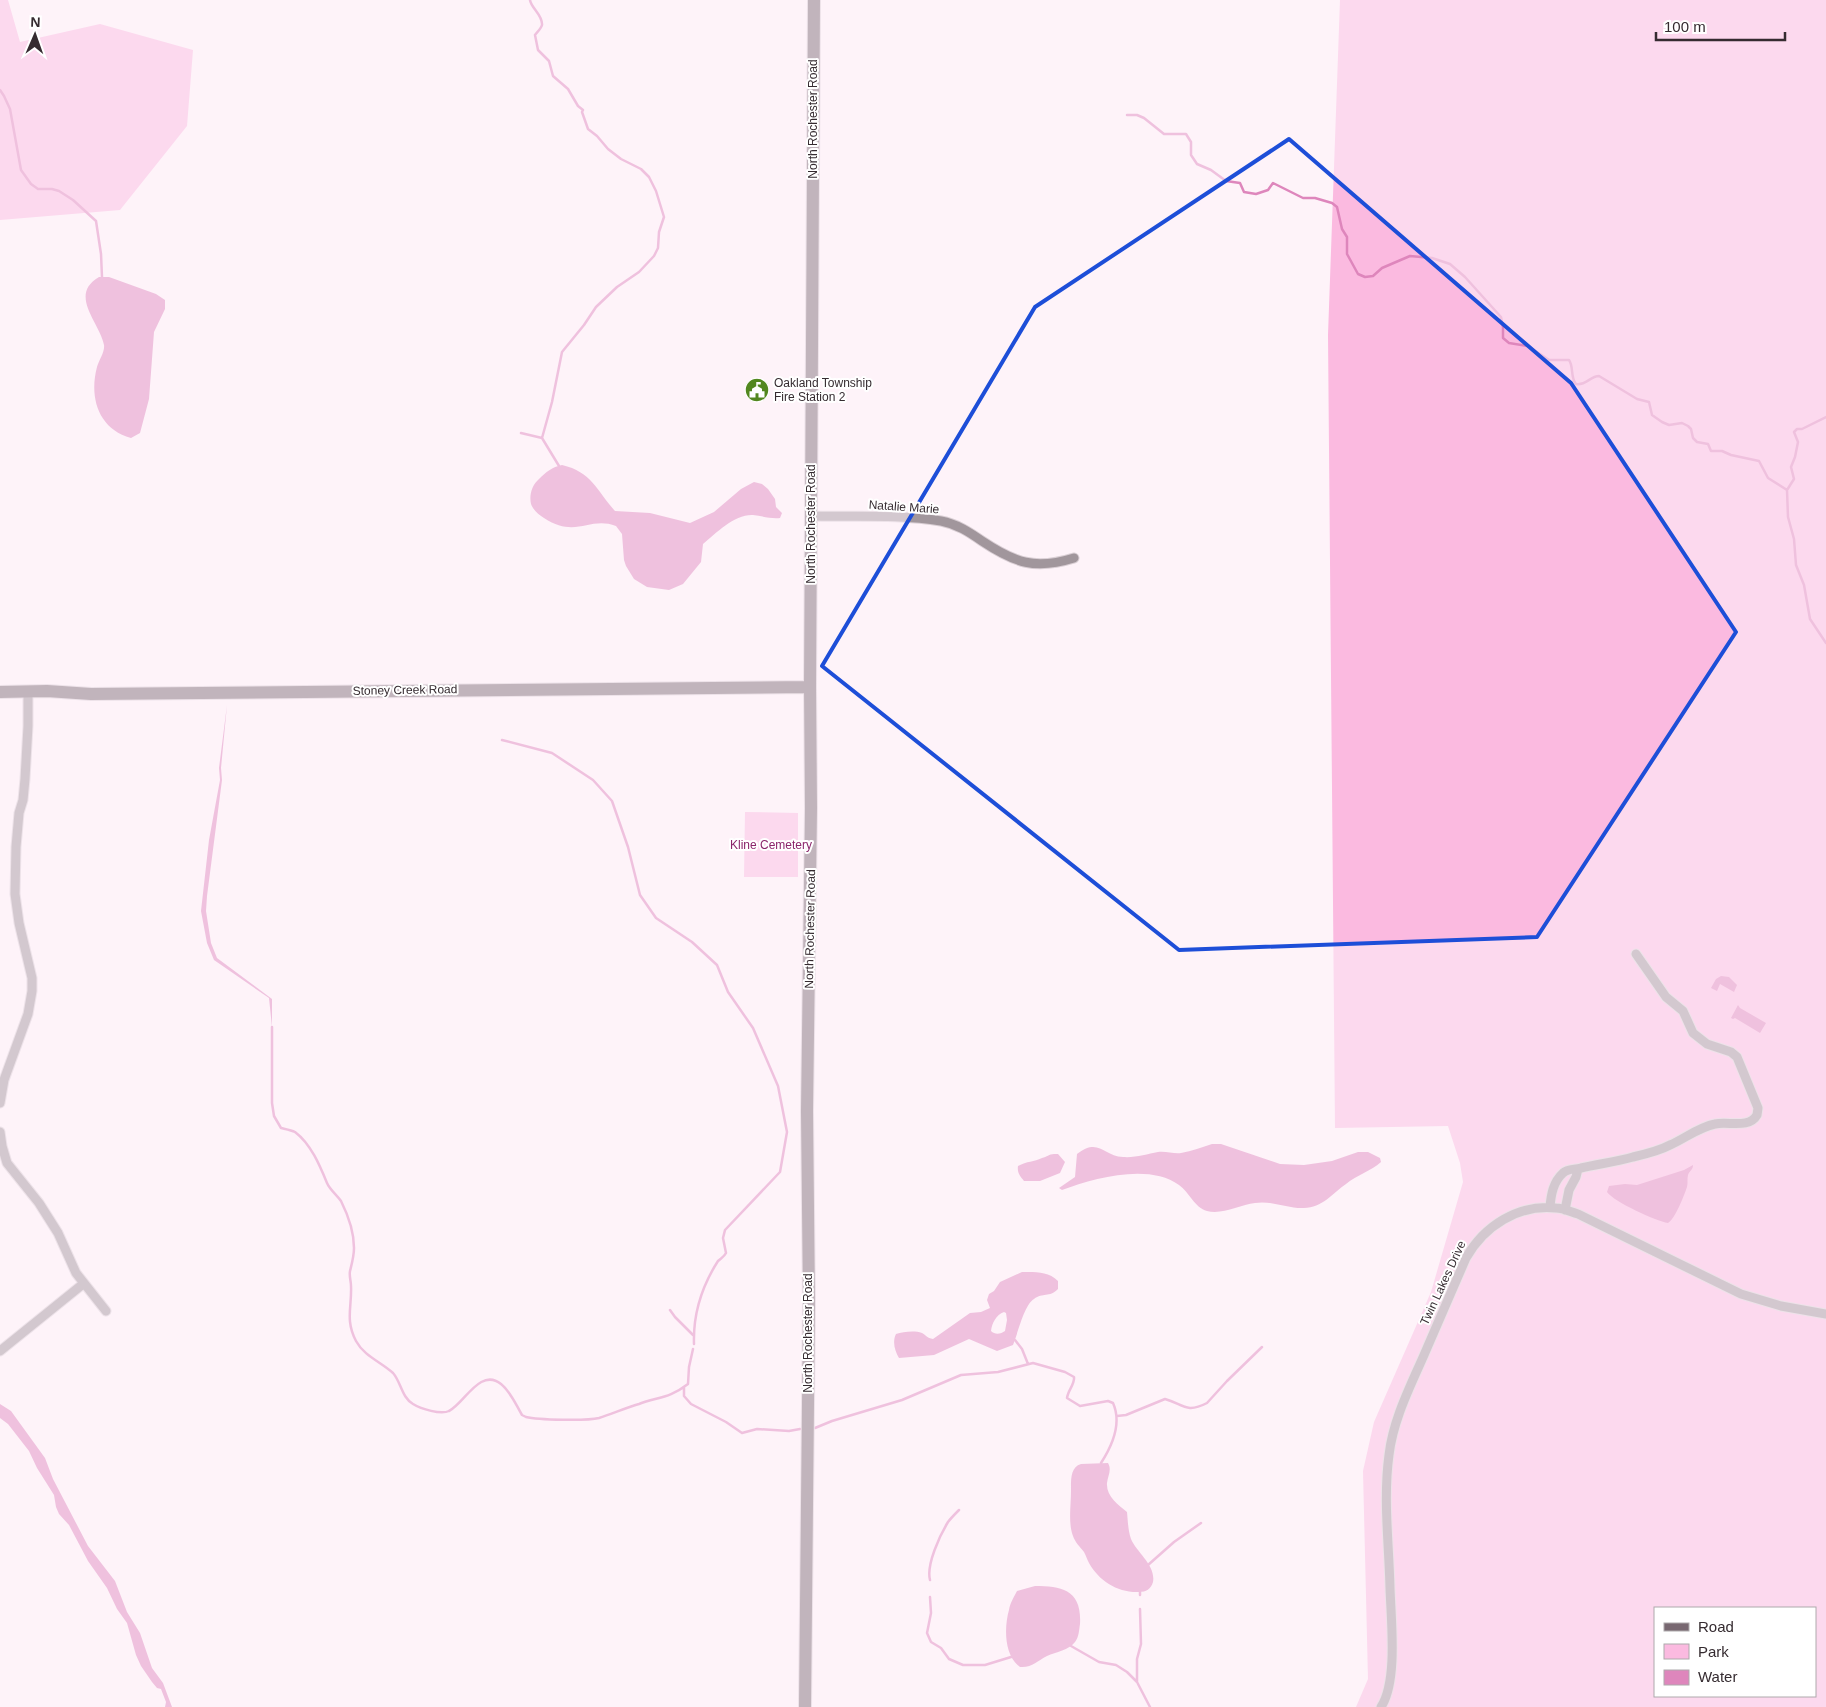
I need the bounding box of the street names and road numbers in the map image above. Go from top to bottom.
street label: North Rochester Road [806,59,820,179]
street label: North Rochester Road [804,464,818,584]
street label: Natalie Marie [868,498,940,516]
street label: Stoney Creek Road [353,682,457,698]
street label: North Rochester Road [802,869,818,989]
street label: Twin Lakes Drive [1417,1238,1469,1327]
street label: North Rochester Road [801,1273,815,1393]

